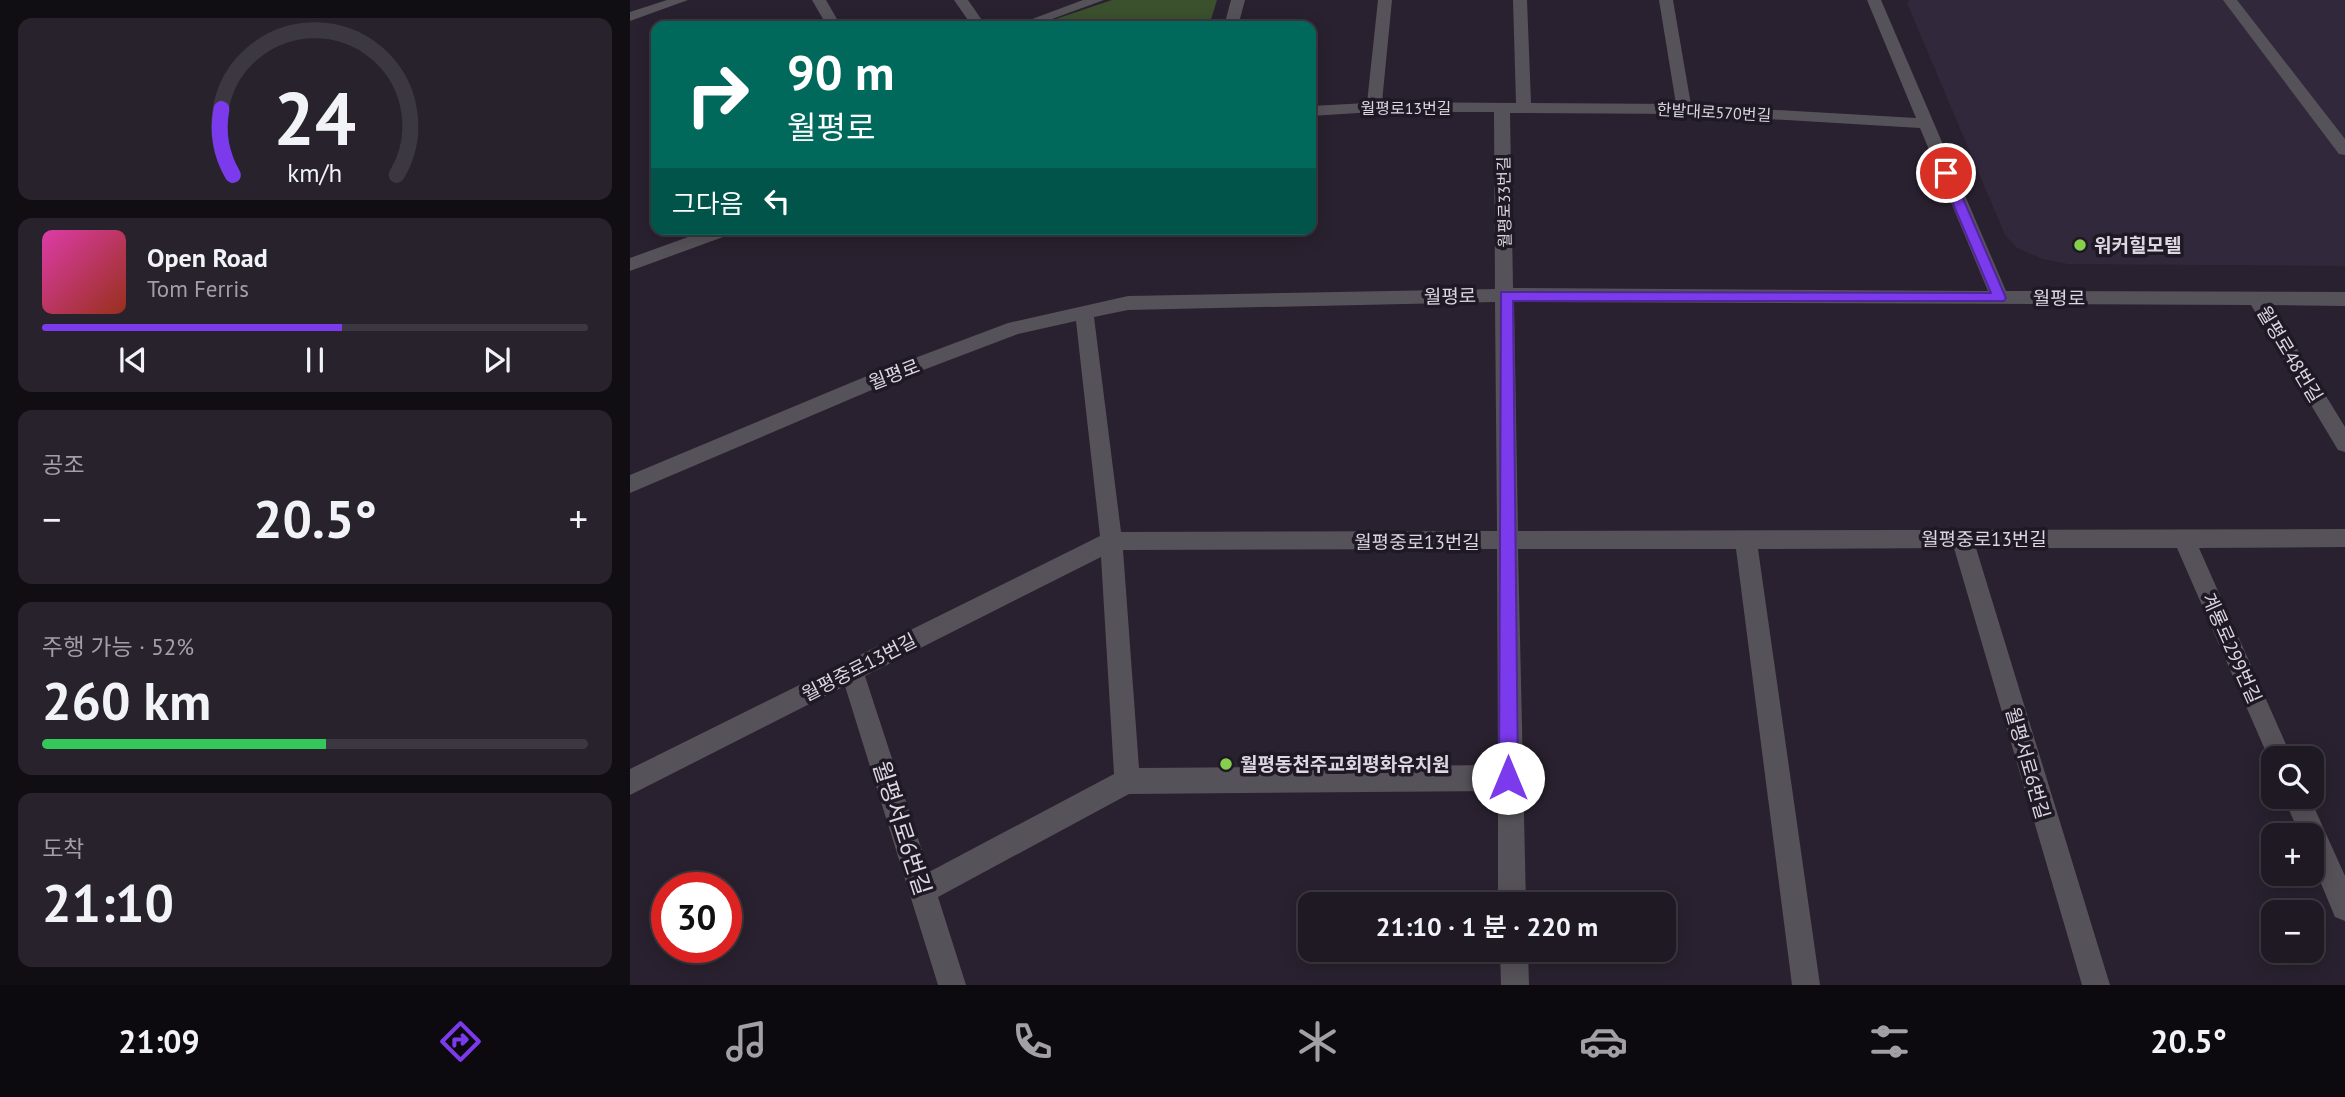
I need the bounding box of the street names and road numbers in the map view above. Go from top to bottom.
street label: 월평로13번길 [1360,98,1452,118]
street label: 한밭대로570번길 [1656,99,1772,125]
street label: 월평로33번길 [1493,156,1515,248]
street label: 월평로 [1424,284,1476,308]
street label: 월평로 [2033,286,2085,310]
street label: 월평로48번길 [2252,301,2328,407]
street label: 월평로 [865,353,923,395]
street label: 월평중로13번길 [1921,527,2047,551]
street label: 월평중로13번길 [1354,530,1480,554]
street label: 계룡로299번길 [2197,589,2267,707]
street label: 월평중로13번길 [798,628,920,706]
street label: 월평서로6번길 [2001,704,2055,822]
street label: 월평서로6번길 [867,757,938,899]

